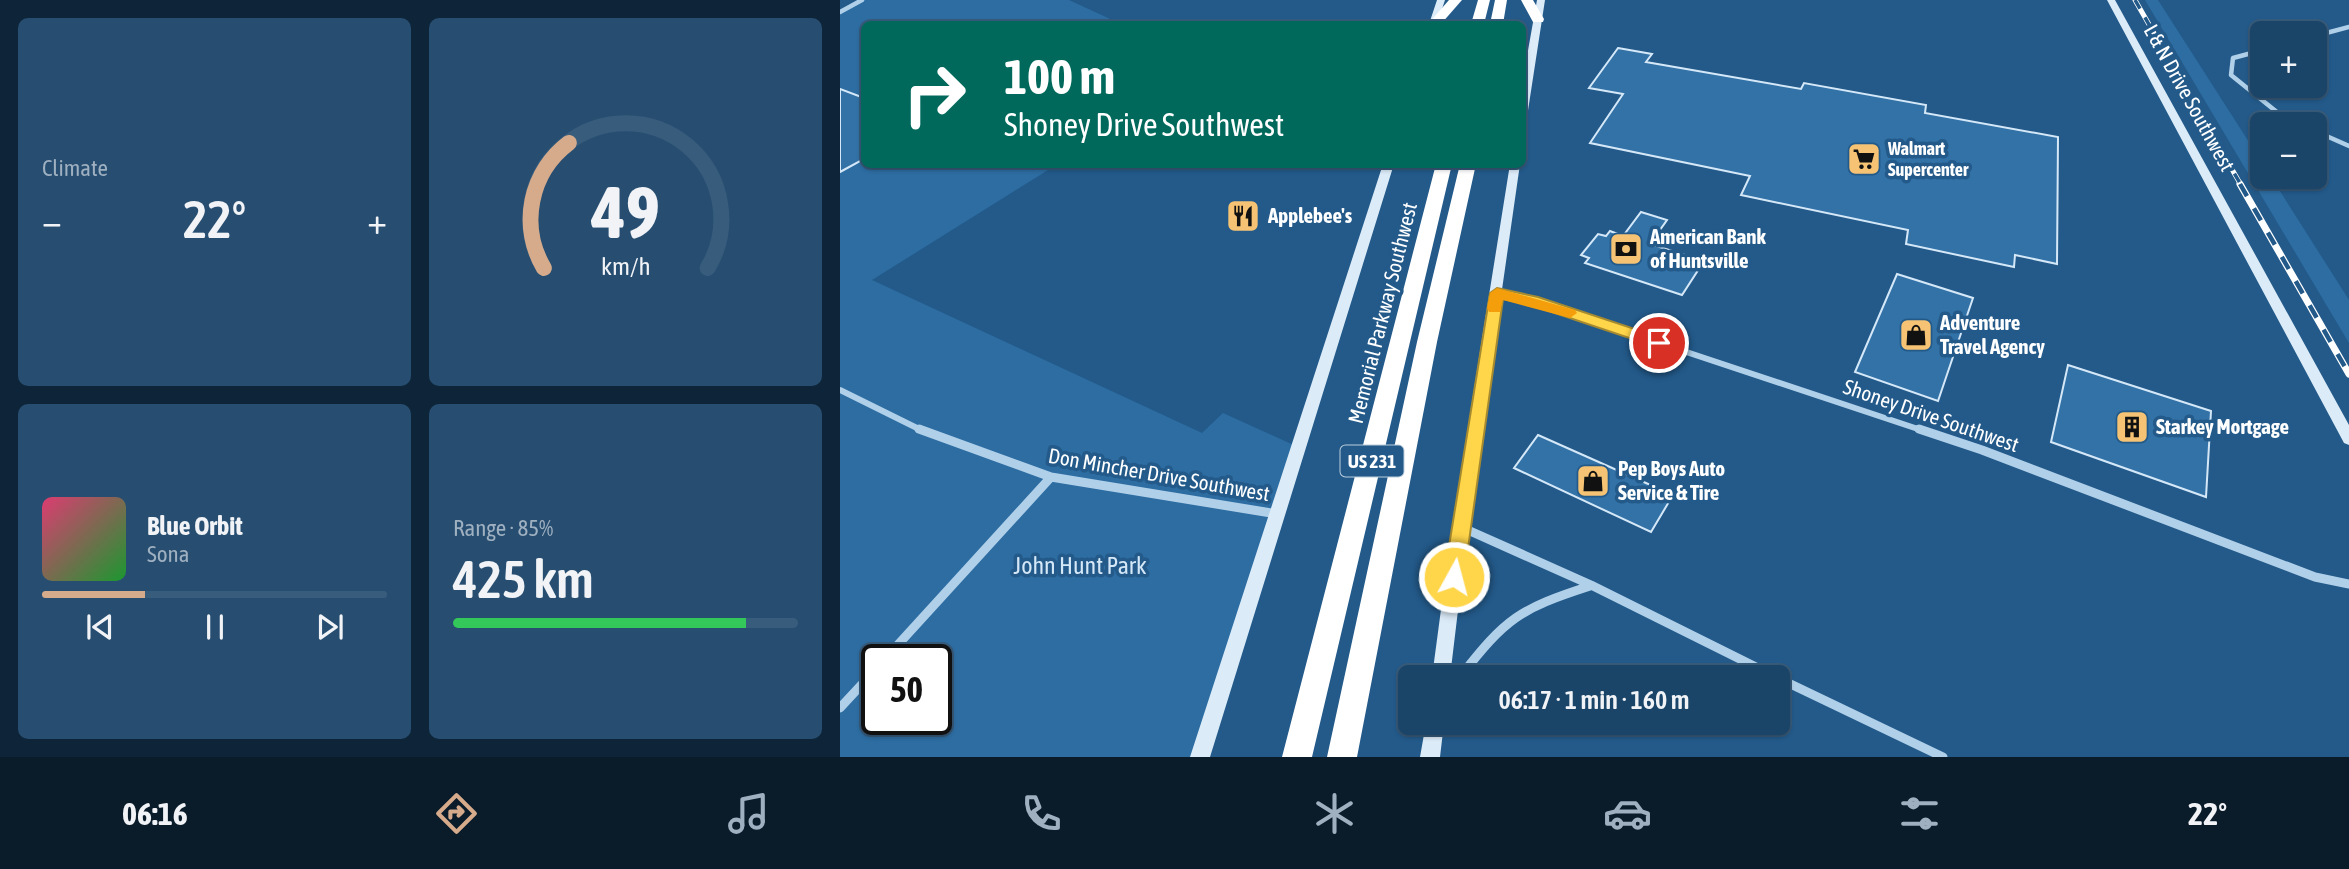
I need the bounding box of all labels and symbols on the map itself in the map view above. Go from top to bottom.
street label: L & N Drive Southwest [2140,20,2240,175]
place label: Walmart Supercenter [1887,138,1969,180]
supermarket icon: Walmart Supercenter [1845,140,1883,178]
restaurant icon: Applebee's [1224,197,1262,235]
street label: Memorial Parkway Southwest [1343,200,1421,426]
place label: Applebee's [1267,203,1353,227]
place label: American Bank of Huntsville [1649,224,1766,272]
bank icon: American Bank of Huntsville [1607,230,1645,268]
place label: Adventure Travel Agency [1939,310,2045,358]
pin [1629,313,1689,373]
shop icon: Adventure Travel Agency [1897,316,1935,354]
street label: Shoney Drive Southwest [1840,374,2022,456]
building icon: Starkey Mortgage [2113,408,2151,446]
place label: Starkey Mortgage [2156,414,2289,438]
street label: Don Mincher Drive Southwest [1047,443,1272,505]
road number: US 231 [1340,446,1404,476]
place label: Pep Boys Auto Service & Tire [1618,456,1725,504]
shop icon: Pep Boys Auto Service & Tire [1574,462,1612,500]
position arrow [1417,540,1491,614]
park label: John Hunt Park [1014,552,1147,579]
speed limit sign: 50 [861,644,952,735]

